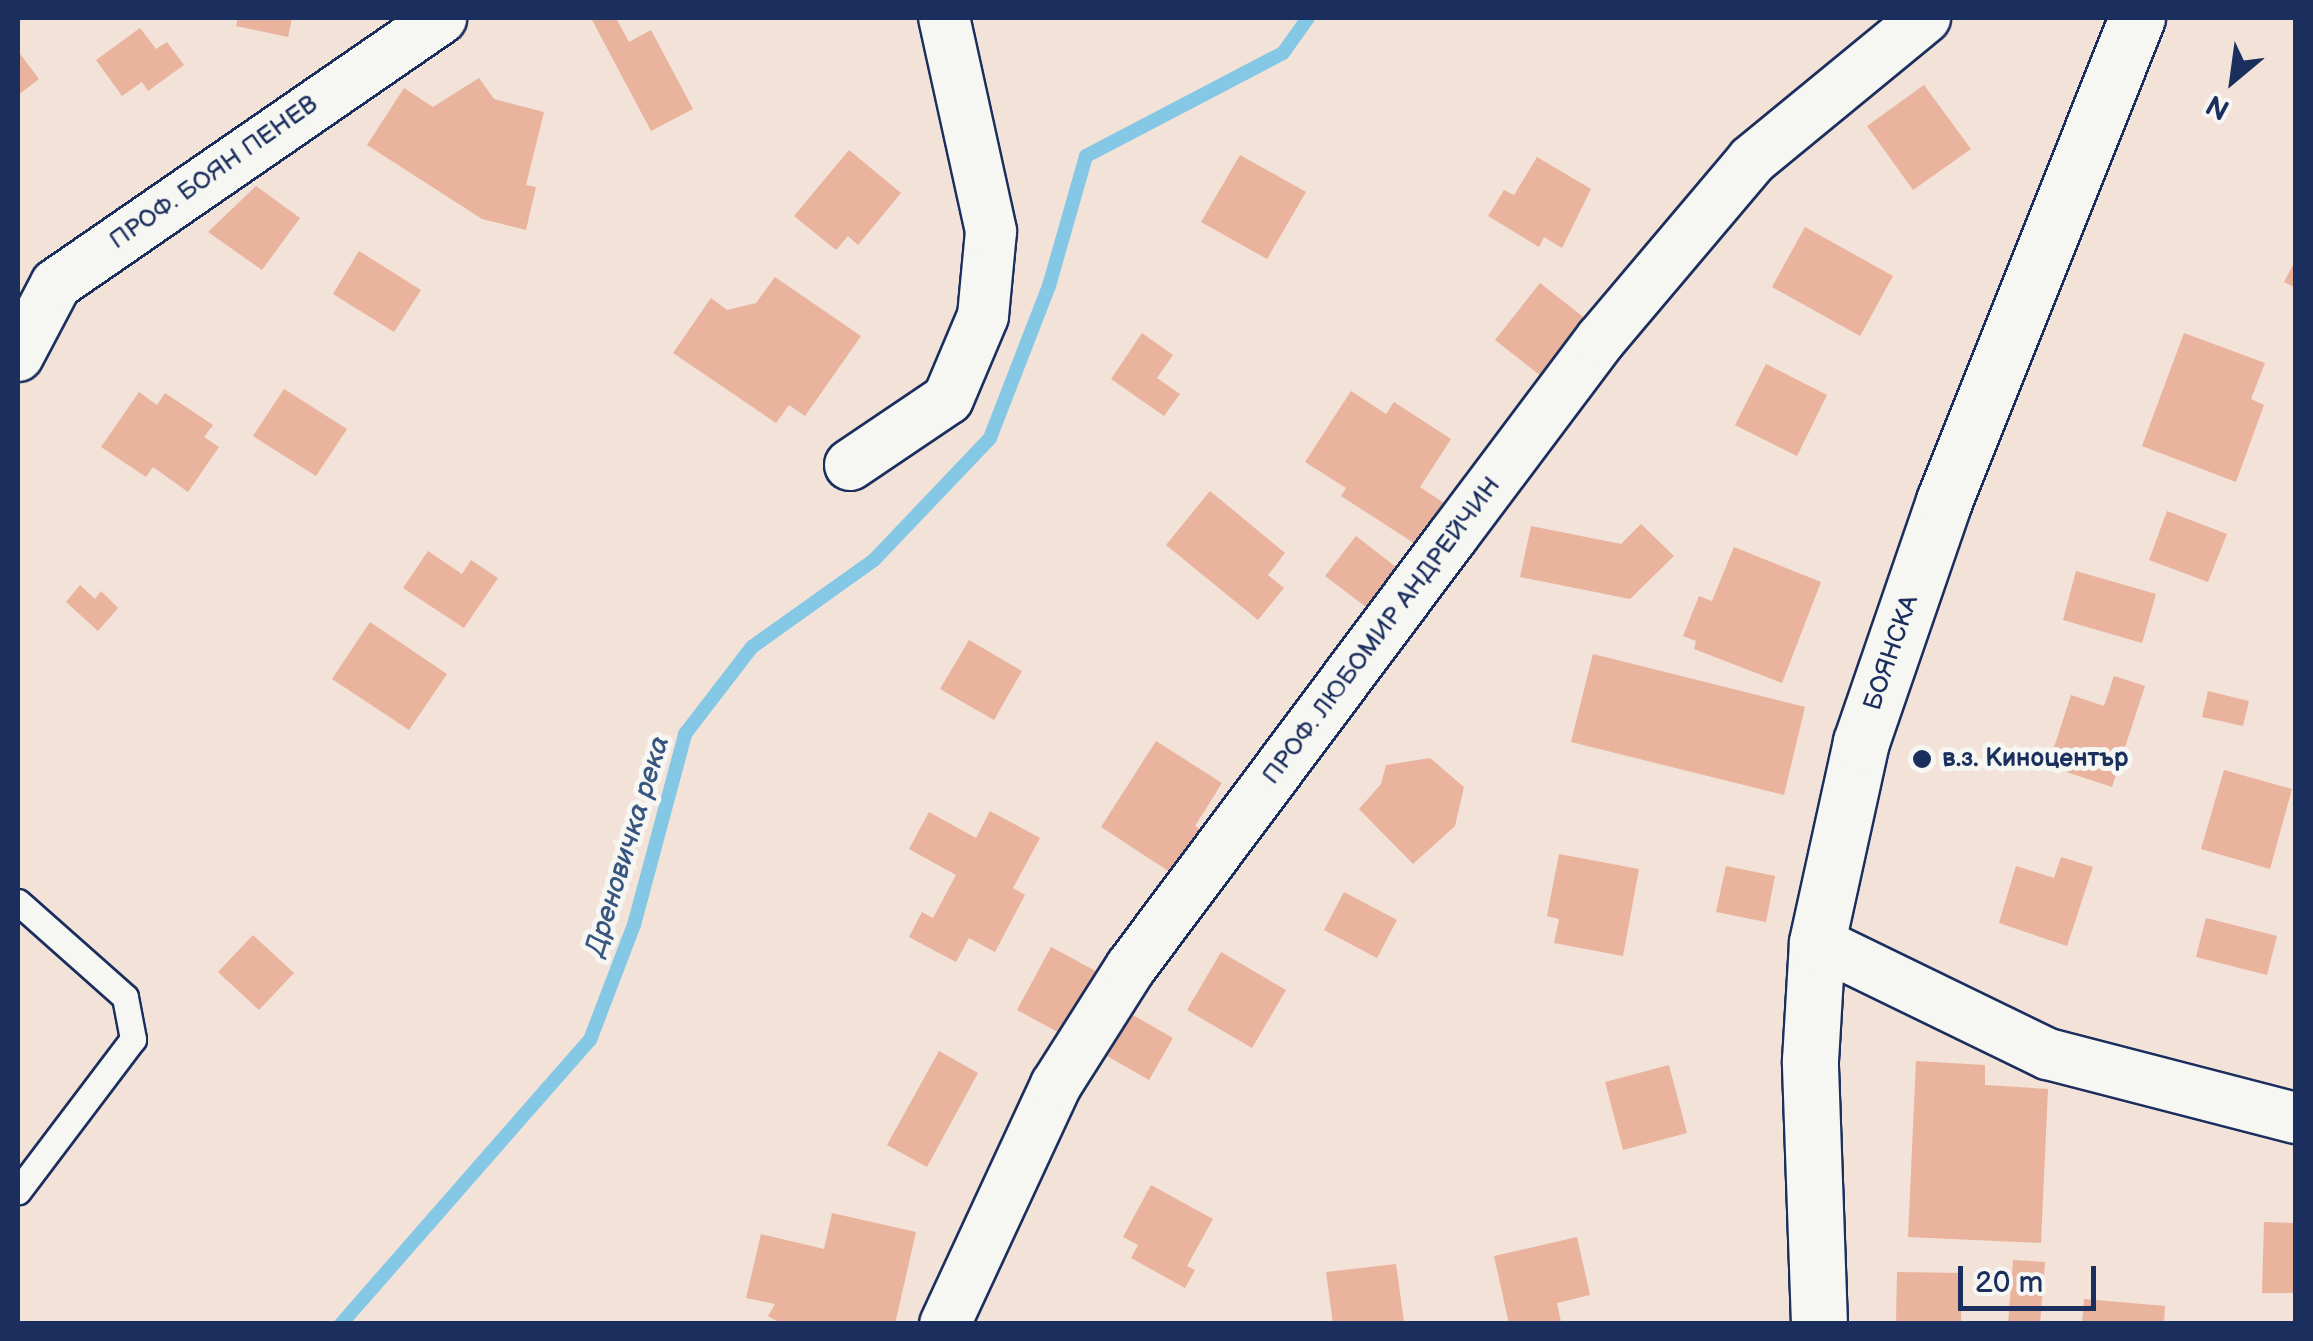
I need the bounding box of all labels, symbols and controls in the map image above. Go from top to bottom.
north arrow [2183,30,2283,130]
text: N [2201,87,2235,126]
street label: ПРОФ. БОЯН ПЕНЕВ [104,90,324,256]
street label: ПРОФ. ЛЮБОМИР АНДРЕЙЧИН [1257,472,1507,790]
street label: БОЯНСКА [1858,592,1926,714]
water label: Дреновичка река [579,732,677,960]
place label: в.з. Киноцентър [1942,744,2129,774]
marker: в.з. Киноцентър [1911,748,1933,770]
scale bar [1963,1246,2100,1308]
text: 20 m [1975,1265,2043,1301]

